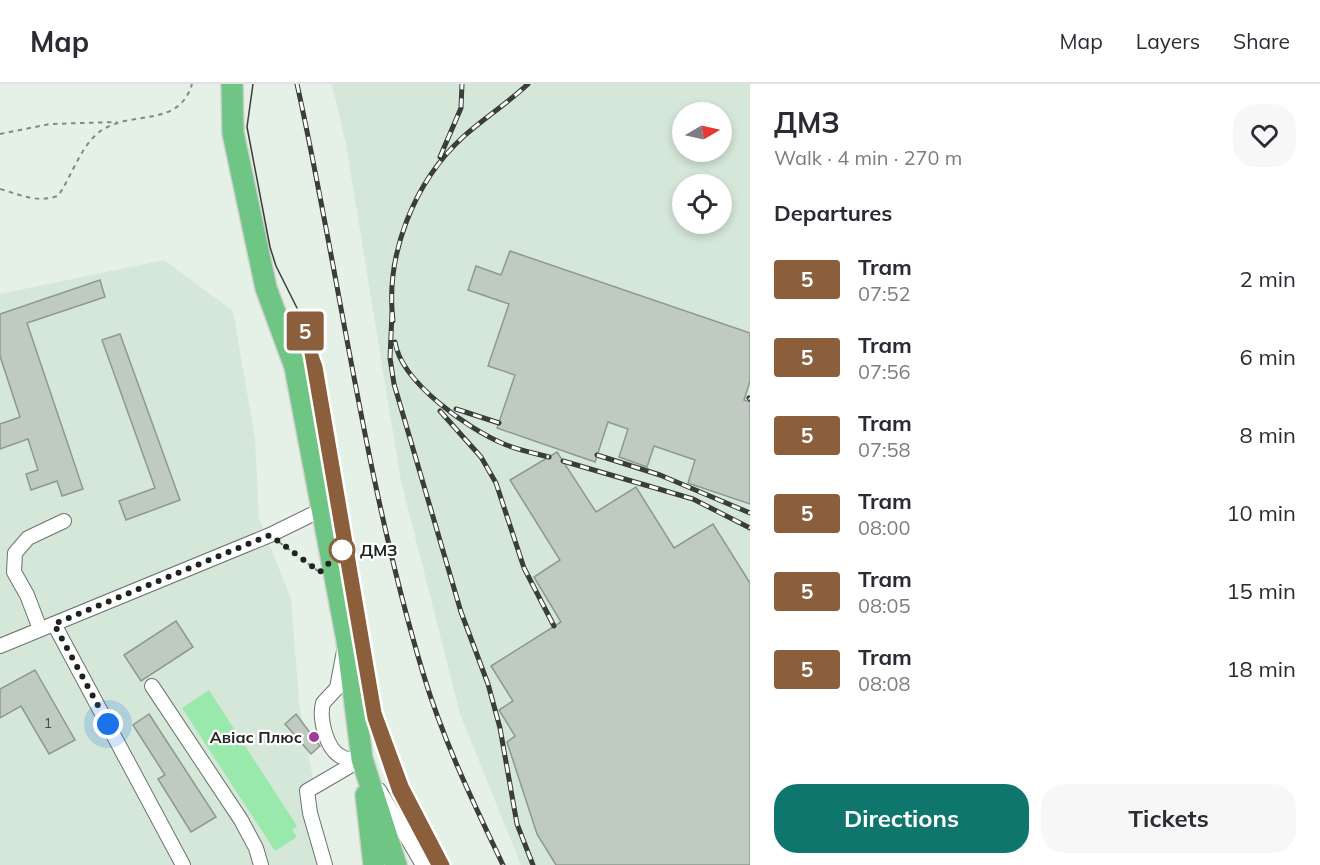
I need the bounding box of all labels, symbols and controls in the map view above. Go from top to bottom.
text: Map [30,24,89,59]
text: Map [1060,28,1103,54]
text: Layers [1136,28,1200,54]
text: Share [1233,28,1290,54]
north arrow [672,102,732,162]
map controls [672,102,732,234]
button: heart [1233,104,1296,167]
text: ДМЗ [774,105,839,140]
text: Walk · 4 min · 270 m [774,145,962,170]
button: locate [672,174,732,234]
text: Departures [774,199,892,227]
text: Tram [858,253,912,281]
text: 2 min [1240,265,1296,293]
text: 5 [801,266,813,292]
text: 07:52 [858,281,911,306]
line badge: 5 [286,312,324,350]
text: 5 [299,318,311,344]
text: Tram [858,331,912,359]
text: 6 min [1240,343,1296,371]
text: 5 [801,344,813,370]
text: 07:56 [858,359,911,384]
text: Tram [858,409,912,437]
text: 8 min [1240,421,1296,449]
text: 5 [801,422,813,448]
text: 07:58 [858,437,911,462]
text: Tram [858,487,912,515]
text: 10 min [1226,499,1296,527]
text: 5 [801,500,813,526]
text: 08:00 [858,515,911,540]
marker: ДМЗ [329,537,355,563]
place label: ДМЗ [360,540,397,560]
text: Tram [858,565,912,593]
text: 15 min [1226,577,1296,605]
text: 5 [801,578,813,604]
text: 08:05 [858,593,911,618]
text: Tram [858,643,912,671]
text: 18 min [1226,655,1296,683]
text: 5 [801,656,813,682]
text: 08:08 [858,671,911,696]
your location [93,709,123,739]
house number: 1 [44,714,52,732]
place label: Авіас Плюс [210,727,302,747]
marker: Авіас Плюс [307,730,321,744]
button: Directions [774,784,1029,853]
button: Tickets [1041,784,1296,853]

